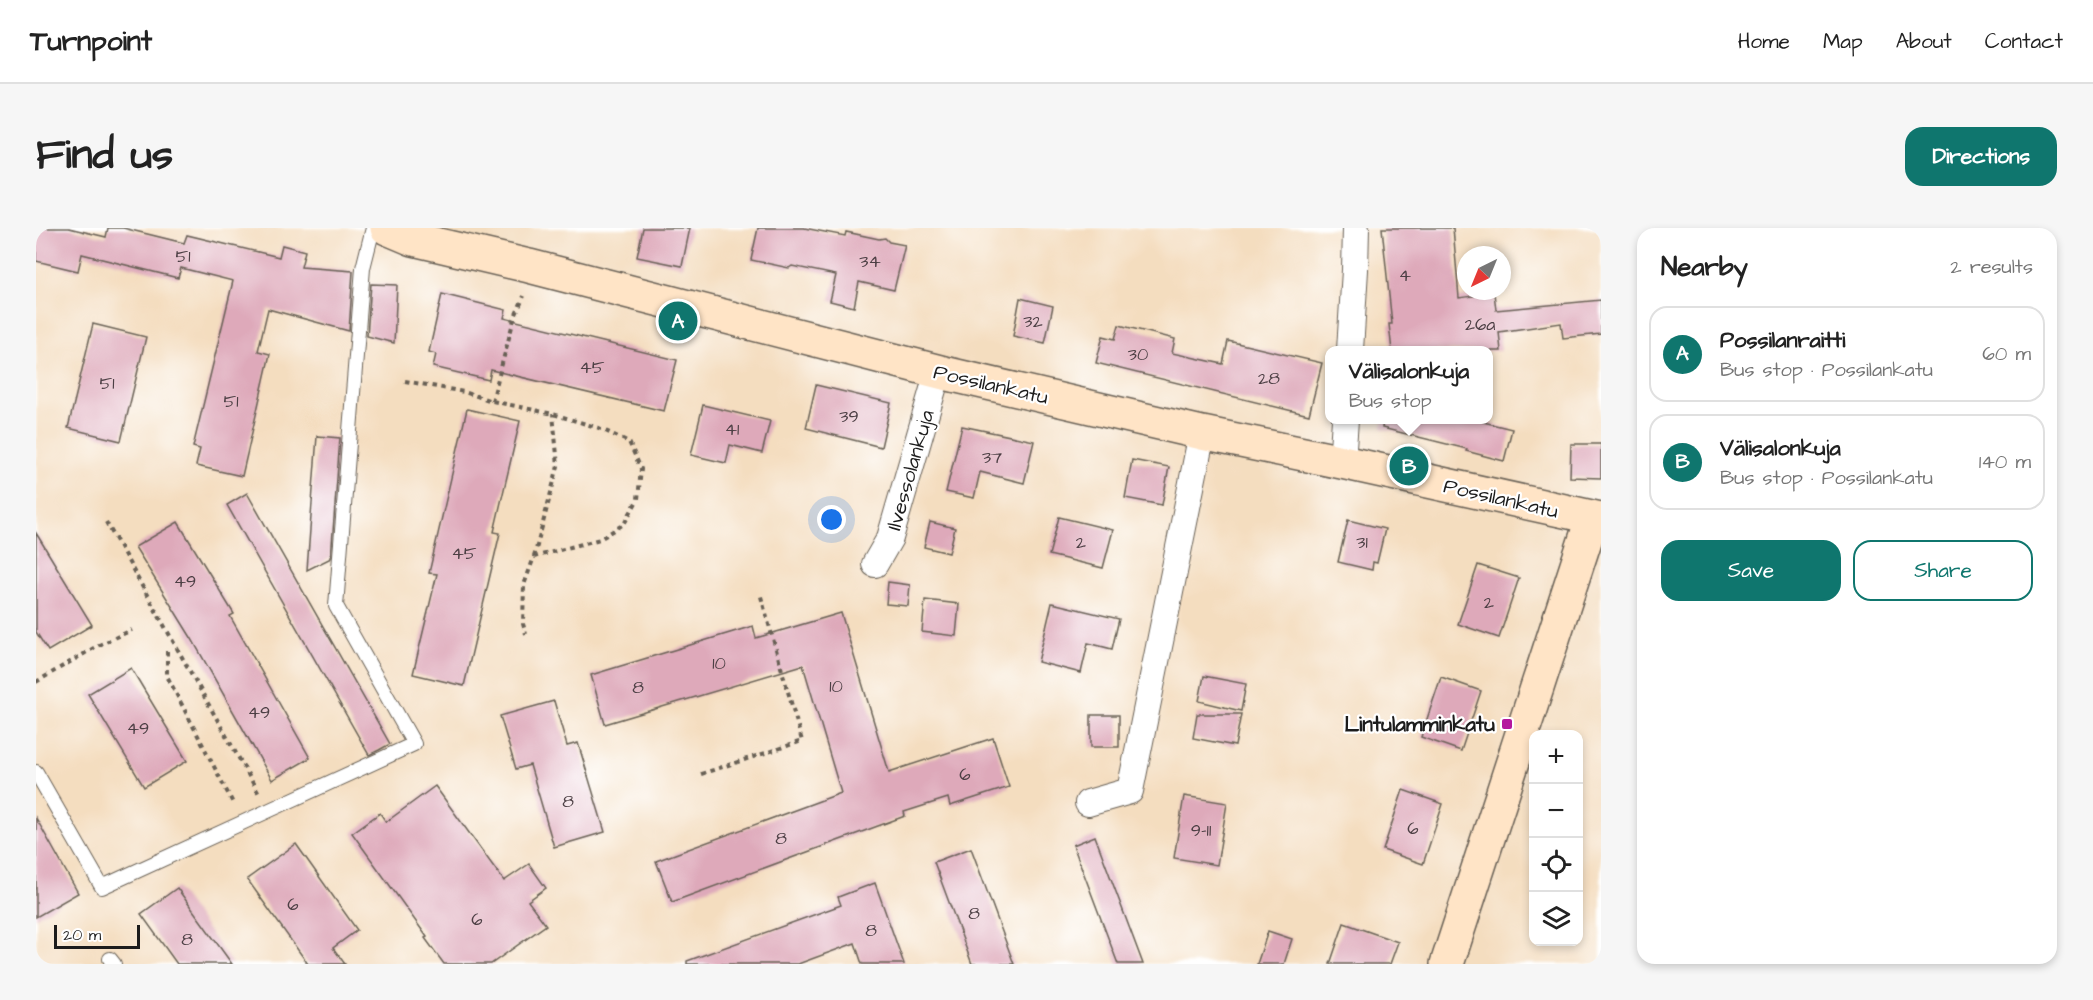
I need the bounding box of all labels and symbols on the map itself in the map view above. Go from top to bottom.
house number: 51 [175,244,191,269]
north arrow [1457,246,1511,300]
house number: 34 [859,249,881,274]
house number: 4 [1399,263,1411,288]
pin: A [658,298,698,344]
house number: 32 [1023,309,1043,334]
house number: 26a [1465,312,1495,337]
house number: 30 [1128,342,1148,367]
house number: 45 [580,355,605,380]
street label: Possilankatu [931,357,1051,412]
house number: 28 [1258,366,1280,391]
house number: 51 [99,371,115,396]
house number: 51 [223,389,239,414]
house number: 39 [839,404,859,429]
street label: Ilvessolankuja [879,406,942,534]
house number: 41 [725,417,739,442]
pin: B [1390,444,1428,488]
house number: 37 [982,445,1002,470]
street label: Possilankatu [1441,471,1561,526]
your location [817,505,846,534]
house number: 2 [1076,530,1087,555]
house number: 31 [1356,530,1368,555]
house number: 45 [452,541,477,566]
house number: 49 [174,569,196,594]
house number: 2 [1484,590,1495,615]
house number: 10 [712,651,726,676]
house number: 10 [829,674,843,699]
house number: 8 [632,675,644,700]
house number: 49 [248,700,270,725]
place label: Lintulamminkatu [1345,710,1495,739]
house number: 49 [127,716,149,741]
marker: Lintulamminkatu [1500,717,1514,731]
house number: 6 [959,762,971,787]
house number: 8 [562,789,574,814]
house number: 6 [1407,816,1419,841]
house number: 9-11 [1191,818,1211,843]
house number: 8 [775,826,787,851]
house number: 6 [287,892,299,917]
house number: 8 [968,901,980,926]
house number: 6 [471,907,483,932]
house number: 8 [865,918,877,943]
scale bar [54,922,140,950]
house number: 8 [181,927,193,952]

